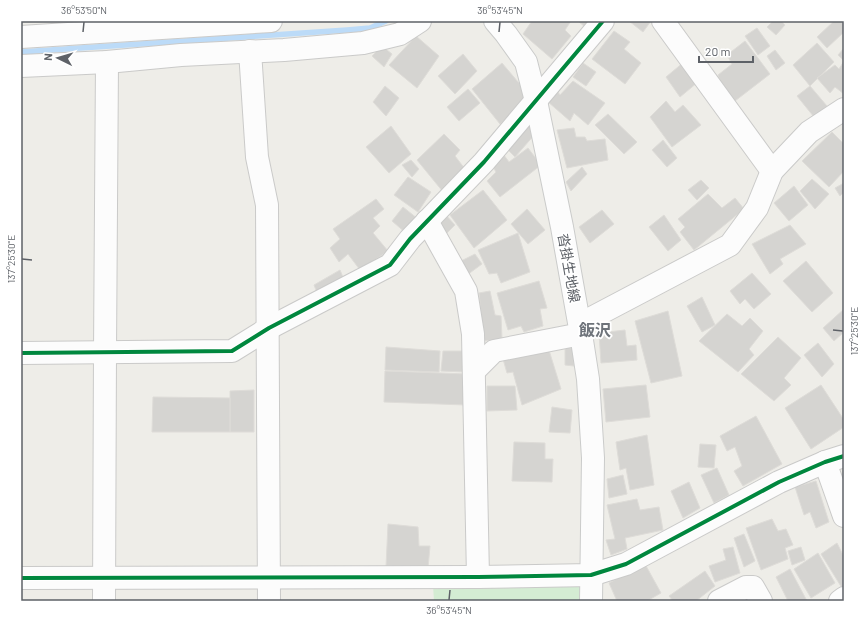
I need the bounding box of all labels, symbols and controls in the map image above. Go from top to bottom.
text: 36°53'50"N [61,4,107,16]
text: 36°53'45"N [477,4,523,16]
north arrow [38,38,78,78]
scale bar [699,38,753,64]
text: 20 m [705,44,731,58]
text: N [41,53,54,61]
street label: 沓掛生地線 [555,232,584,304]
text: 137°25'30"E [5,235,17,283]
text: 137°25'30"E [848,307,860,355]
district label: 飯沢 [578,320,611,339]
text: 36°53'45"N [426,604,472,616]

